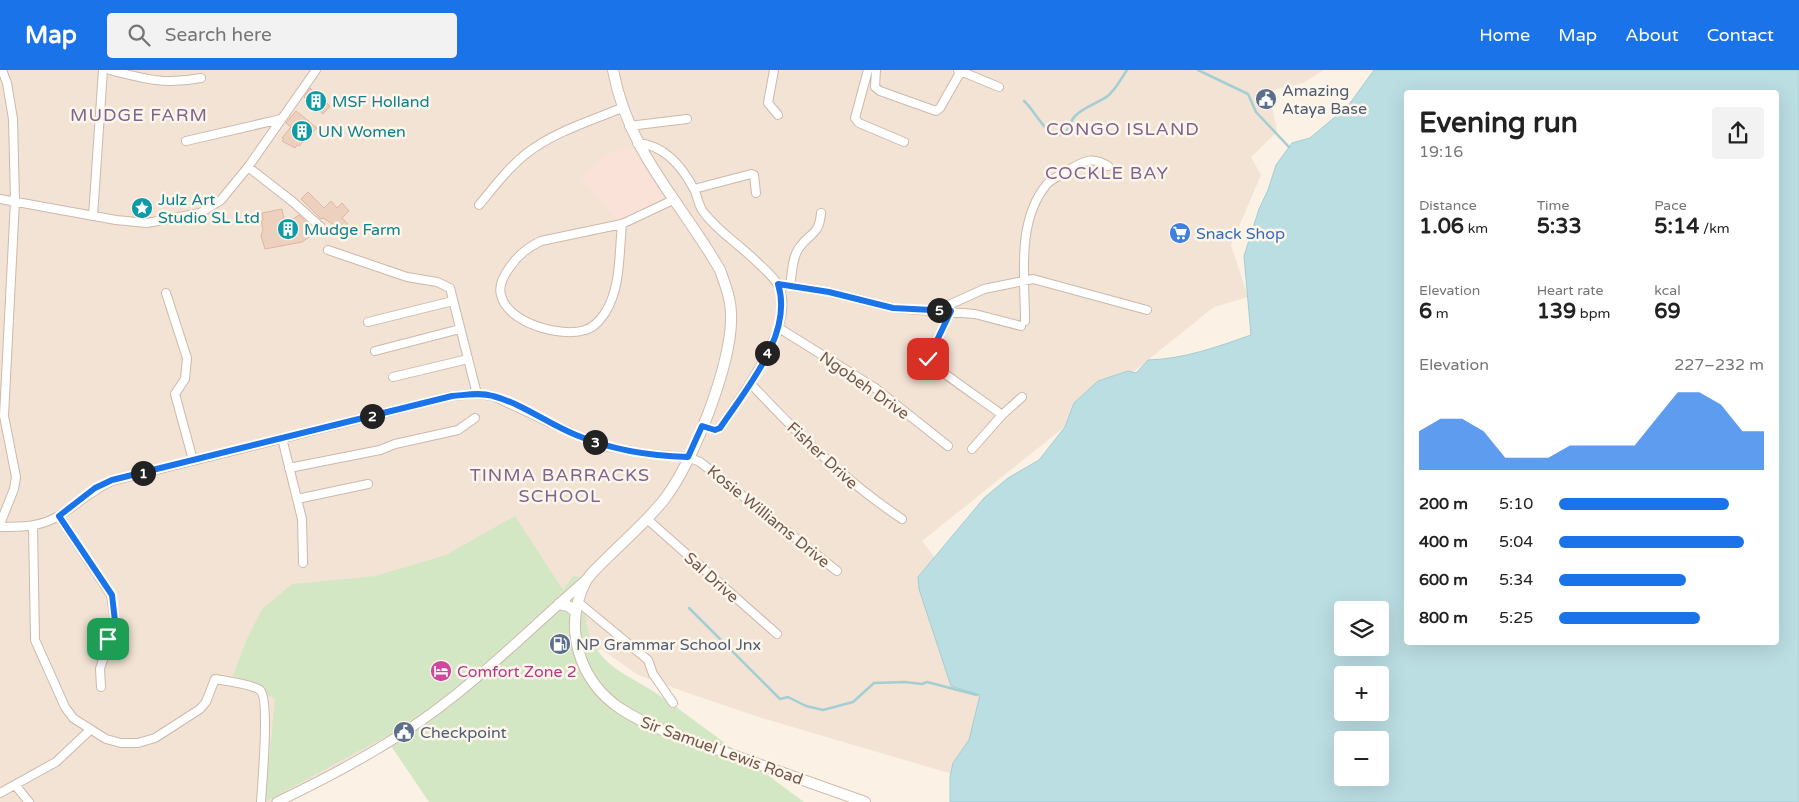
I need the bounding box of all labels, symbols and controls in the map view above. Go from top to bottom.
search box [107,13,457,58]
text: Map [25,21,77,50]
icon: search [125,21,153,49]
text: Search here [165,24,272,46]
text: Home [1479,24,1530,46]
text: Map [1558,24,1597,46]
text: About [1625,24,1679,46]
text: Contact [1707,24,1774,46]
place label: Amazing Ataya Base [1282,81,1367,119]
public building icon: Amazing Ataya Base [1254,87,1278,111]
building icon: MSF Holland [304,89,328,113]
place label: MSF Holland [332,92,430,112]
district label: MUDGE FARM [70,104,208,126]
text: Evening run [1419,106,1578,140]
button: share [1712,107,1764,159]
district label: CONGO ISLAND [1046,118,1200,140]
building icon: UN Women [290,119,314,143]
place label: UN Women [318,122,406,142]
text: 19:16 [1419,142,1463,162]
district label: COCKLE BAY [1045,162,1169,184]
place label: Julz Art Studio SL Ltd [158,190,260,228]
place icon: Julz Art Studio SL Ltd [130,196,154,220]
text: Distance [1419,197,1477,214]
text: Time [1537,197,1569,214]
text: Pace [1654,197,1687,214]
text: 1.06 [1419,214,1464,239]
text: 5:33 [1537,214,1582,239]
text: 5:14 [1654,214,1699,239]
building icon: Mudge Farm [276,217,300,241]
place label: Mudge Farm [304,220,401,240]
text: km [1464,220,1488,237]
text: /km [1699,220,1730,237]
supermarket icon: Snack Shop [1168,221,1192,245]
place label: Snack Shop [1196,224,1285,244]
text: Elevation [1419,282,1480,299]
text: Heart rate [1537,282,1603,299]
text: kcal [1654,282,1681,299]
pin: 5 [926,298,952,322]
text: 6 [1419,299,1432,324]
text: 139 [1537,299,1576,324]
text: 69 [1654,299,1681,324]
text: 5 [935,302,944,319]
text: m [1432,305,1449,322]
text: bpm [1576,305,1610,322]
pin [907,338,949,380]
pin: 4 [754,340,780,366]
text: 4 [763,345,772,362]
icon: check [914,345,942,373]
street label: Ngobeh Drive [816,348,913,424]
text: Elevation [1419,355,1489,375]
text: 227–232 m [1674,355,1764,375]
pin: 2 [360,404,384,428]
text: 2 [368,408,377,425]
street label: Fisher Drive [783,418,862,494]
pin: 3 [582,430,608,454]
text: 3 [591,434,600,451]
pin: 1 [130,460,156,486]
street label: Kosie Williams Drive [703,461,834,572]
district label: TINMA BARRACKS SCHOOL [470,464,650,507]
text: 1 [139,465,148,482]
text: 200 m [1419,494,1468,514]
text: 5:10 [1499,494,1533,514]
text: 400 m [1419,532,1468,552]
text: 5:04 [1499,532,1533,552]
street label: Sal Drive [680,548,743,607]
text: 600 m [1419,570,1468,590]
text: 5:34 [1499,570,1533,590]
map controls [1334,601,1389,786]
button: layers [1334,601,1389,656]
text: 800 m [1419,608,1468,628]
text: 5:25 [1499,608,1533,628]
pin [87,618,129,660]
icon: arrive [94,625,122,653]
fuel station icon: NP Grammar School Jnx [548,632,572,656]
place label: NP Grammar School Jnx [576,635,761,655]
hotel icon: Comfort Zone 2 [429,659,453,683]
place label: Comfort Zone 2 [457,662,577,682]
button: + [1334,666,1389,721]
street label: Sir Samuel Lewis Road [638,712,806,790]
public building icon: Checkpoint [392,720,416,744]
place label: Checkpoint [420,723,507,743]
button: − [1334,731,1389,786]

